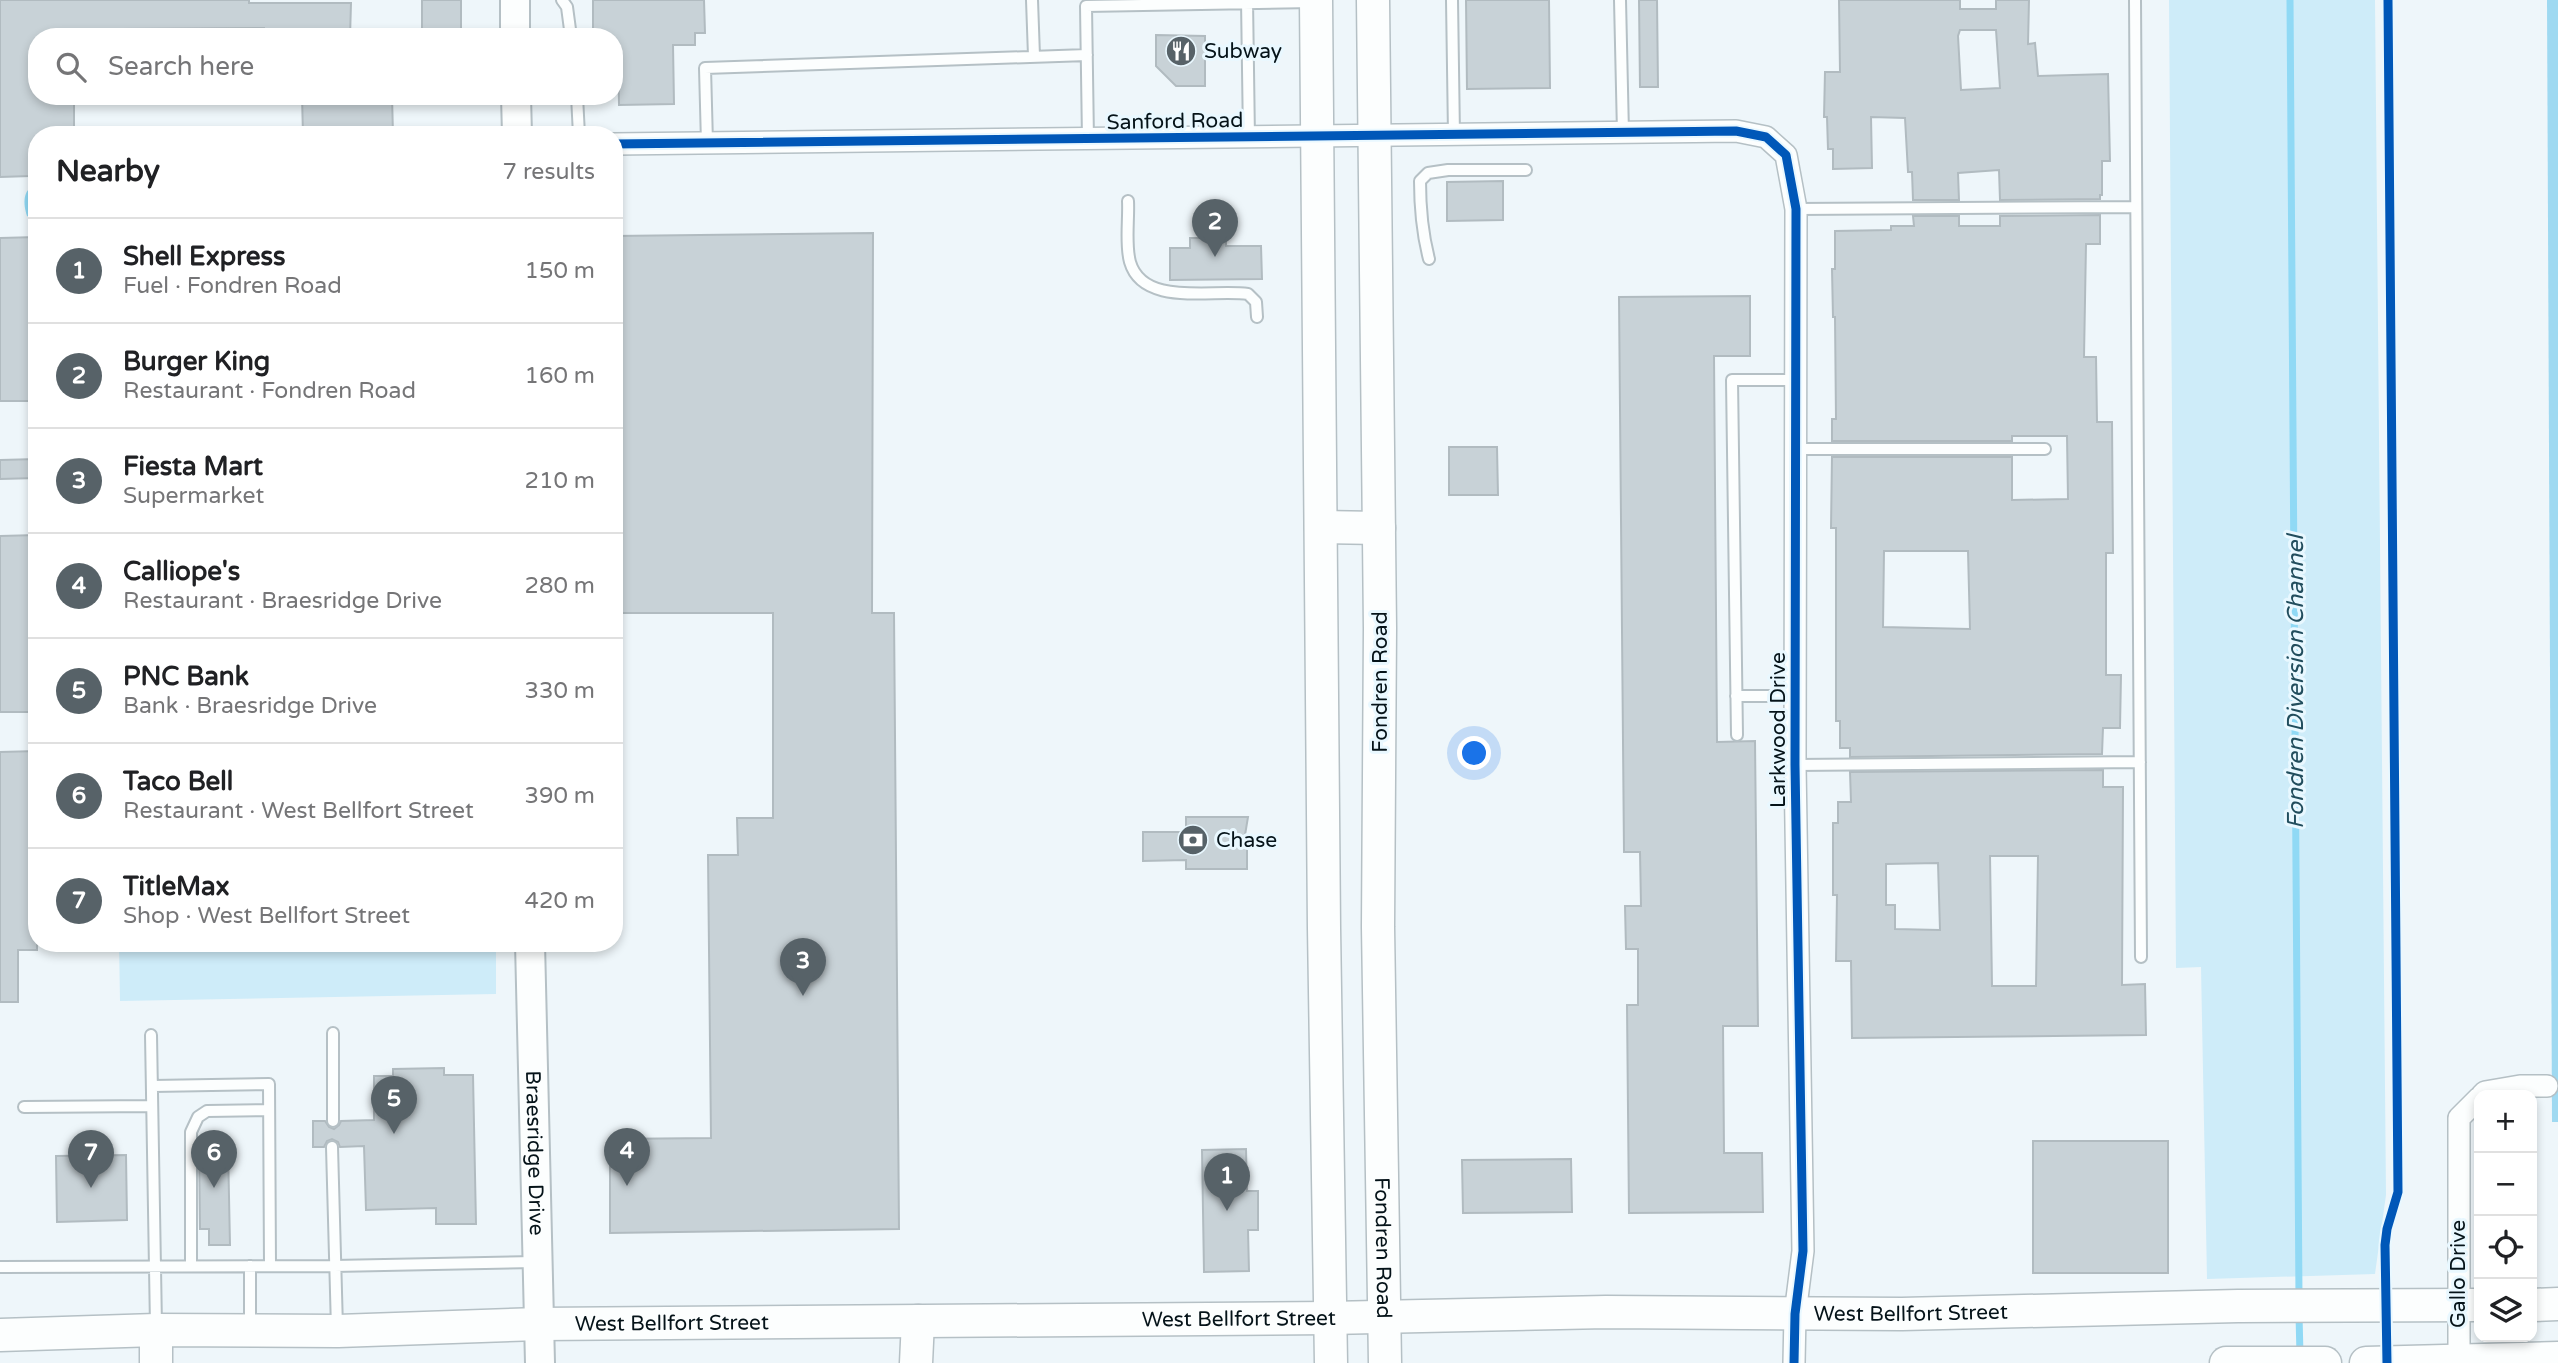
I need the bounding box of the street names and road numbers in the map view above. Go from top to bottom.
street label: Sanford Road [1106,108,1244,135]
street label: Fondren Road [1368,611,1393,753]
street label: Larkwood Drive [1766,652,1791,808]
street label: Braesridge Drive [520,1070,549,1236]
street label: Fondren Road [1369,1177,1396,1319]
street label: Gallo Drive [2446,1220,2471,1328]
street label: West Bellfort Street [1813,1299,2008,1327]
street label: West Bellfort Street [1142,1306,1336,1332]
street label: West Bellfort Street [575,1310,769,1337]

